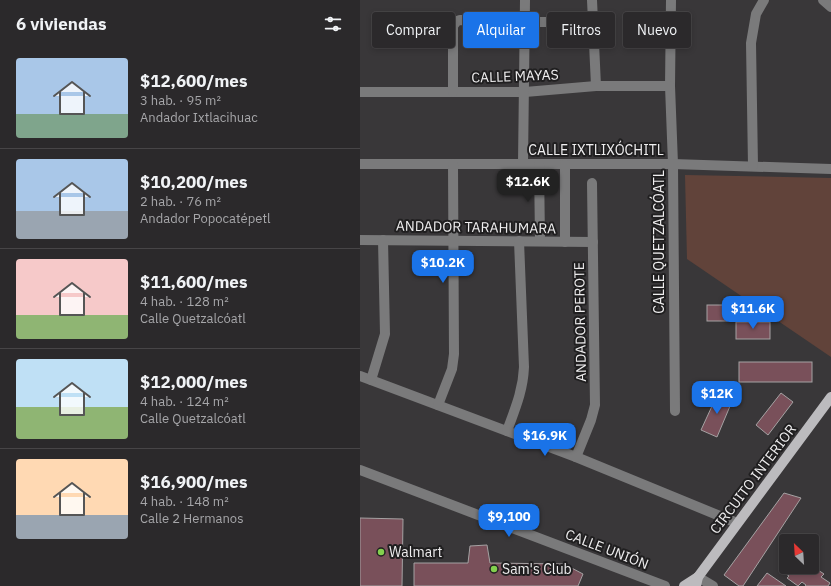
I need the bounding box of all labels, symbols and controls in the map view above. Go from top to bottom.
chip: Comprar [372,12,455,48]
chip: Alquilar [463,12,539,48]
chip: Filtros [547,12,615,48]
chip: Nuevo [623,12,691,48]
text: 6 viviendas [16,13,107,35]
icon: filters [322,13,344,35]
street label: CALLE MAYAS [471,65,559,87]
text: $12,600/mes [140,70,247,92]
icon: home [48,74,96,122]
text: 3 hab. · 95 m² [140,92,221,109]
text: Andador Ixtlacihuac [140,109,258,126]
street label: CALLE IXTLIXÓCHITL [528,140,664,159]
pin: $12.6K [495,169,561,203]
street label: CALLE QUETZALCÓATL [649,170,668,314]
text: $10,200/mes [140,171,247,193]
text: $12.6K [506,173,550,190]
icon: home [48,175,96,223]
text: 2 hab. · 76 m² [140,193,221,210]
text: Andador Popocatépetl [140,210,270,227]
street label: ANDADOR TARAHUMARA [396,217,556,237]
pin: $10.2K [410,250,476,284]
text: $10.2K [421,254,465,271]
street label: ANDADOR PEROTE [570,262,590,382]
text: $11,600/mes [140,271,247,293]
icon: home [48,275,96,323]
text: 4 hab. · 128 m² [140,293,229,310]
pin: $11.6K [720,296,786,330]
text: $11.6K [731,300,775,317]
text: Calle Quetzalcóatl [140,310,246,327]
text: $12,000/mes [140,371,247,393]
icon: home [48,375,96,423]
pin: $12K [693,381,741,415]
text: $12K [701,385,733,402]
text: 4 hab. · 124 m² [140,393,229,410]
text: Calle Quetzalcóatl [140,410,246,427]
street label: CIRCUITO INTERIOR [706,421,800,537]
pin: $16.9K [512,423,578,457]
text: $16.9K [523,427,567,444]
text: $16,900/mes [140,471,247,493]
icon: home [48,475,96,523]
text: 4 hab. · 148 m² [140,493,229,510]
pin: $9,100 [476,504,542,538]
text: $9,100 [487,508,531,525]
text: Calle 2 Hermanos [140,510,243,527]
street label: CALLE UNIÓN [563,524,652,573]
north arrow [779,534,819,574]
map controls [779,534,819,574]
place label: Walmart [389,543,443,561]
marker: Walmart [376,547,386,557]
place label: Sam's Club [502,560,572,578]
marker: Sam's Club [489,564,499,574]

